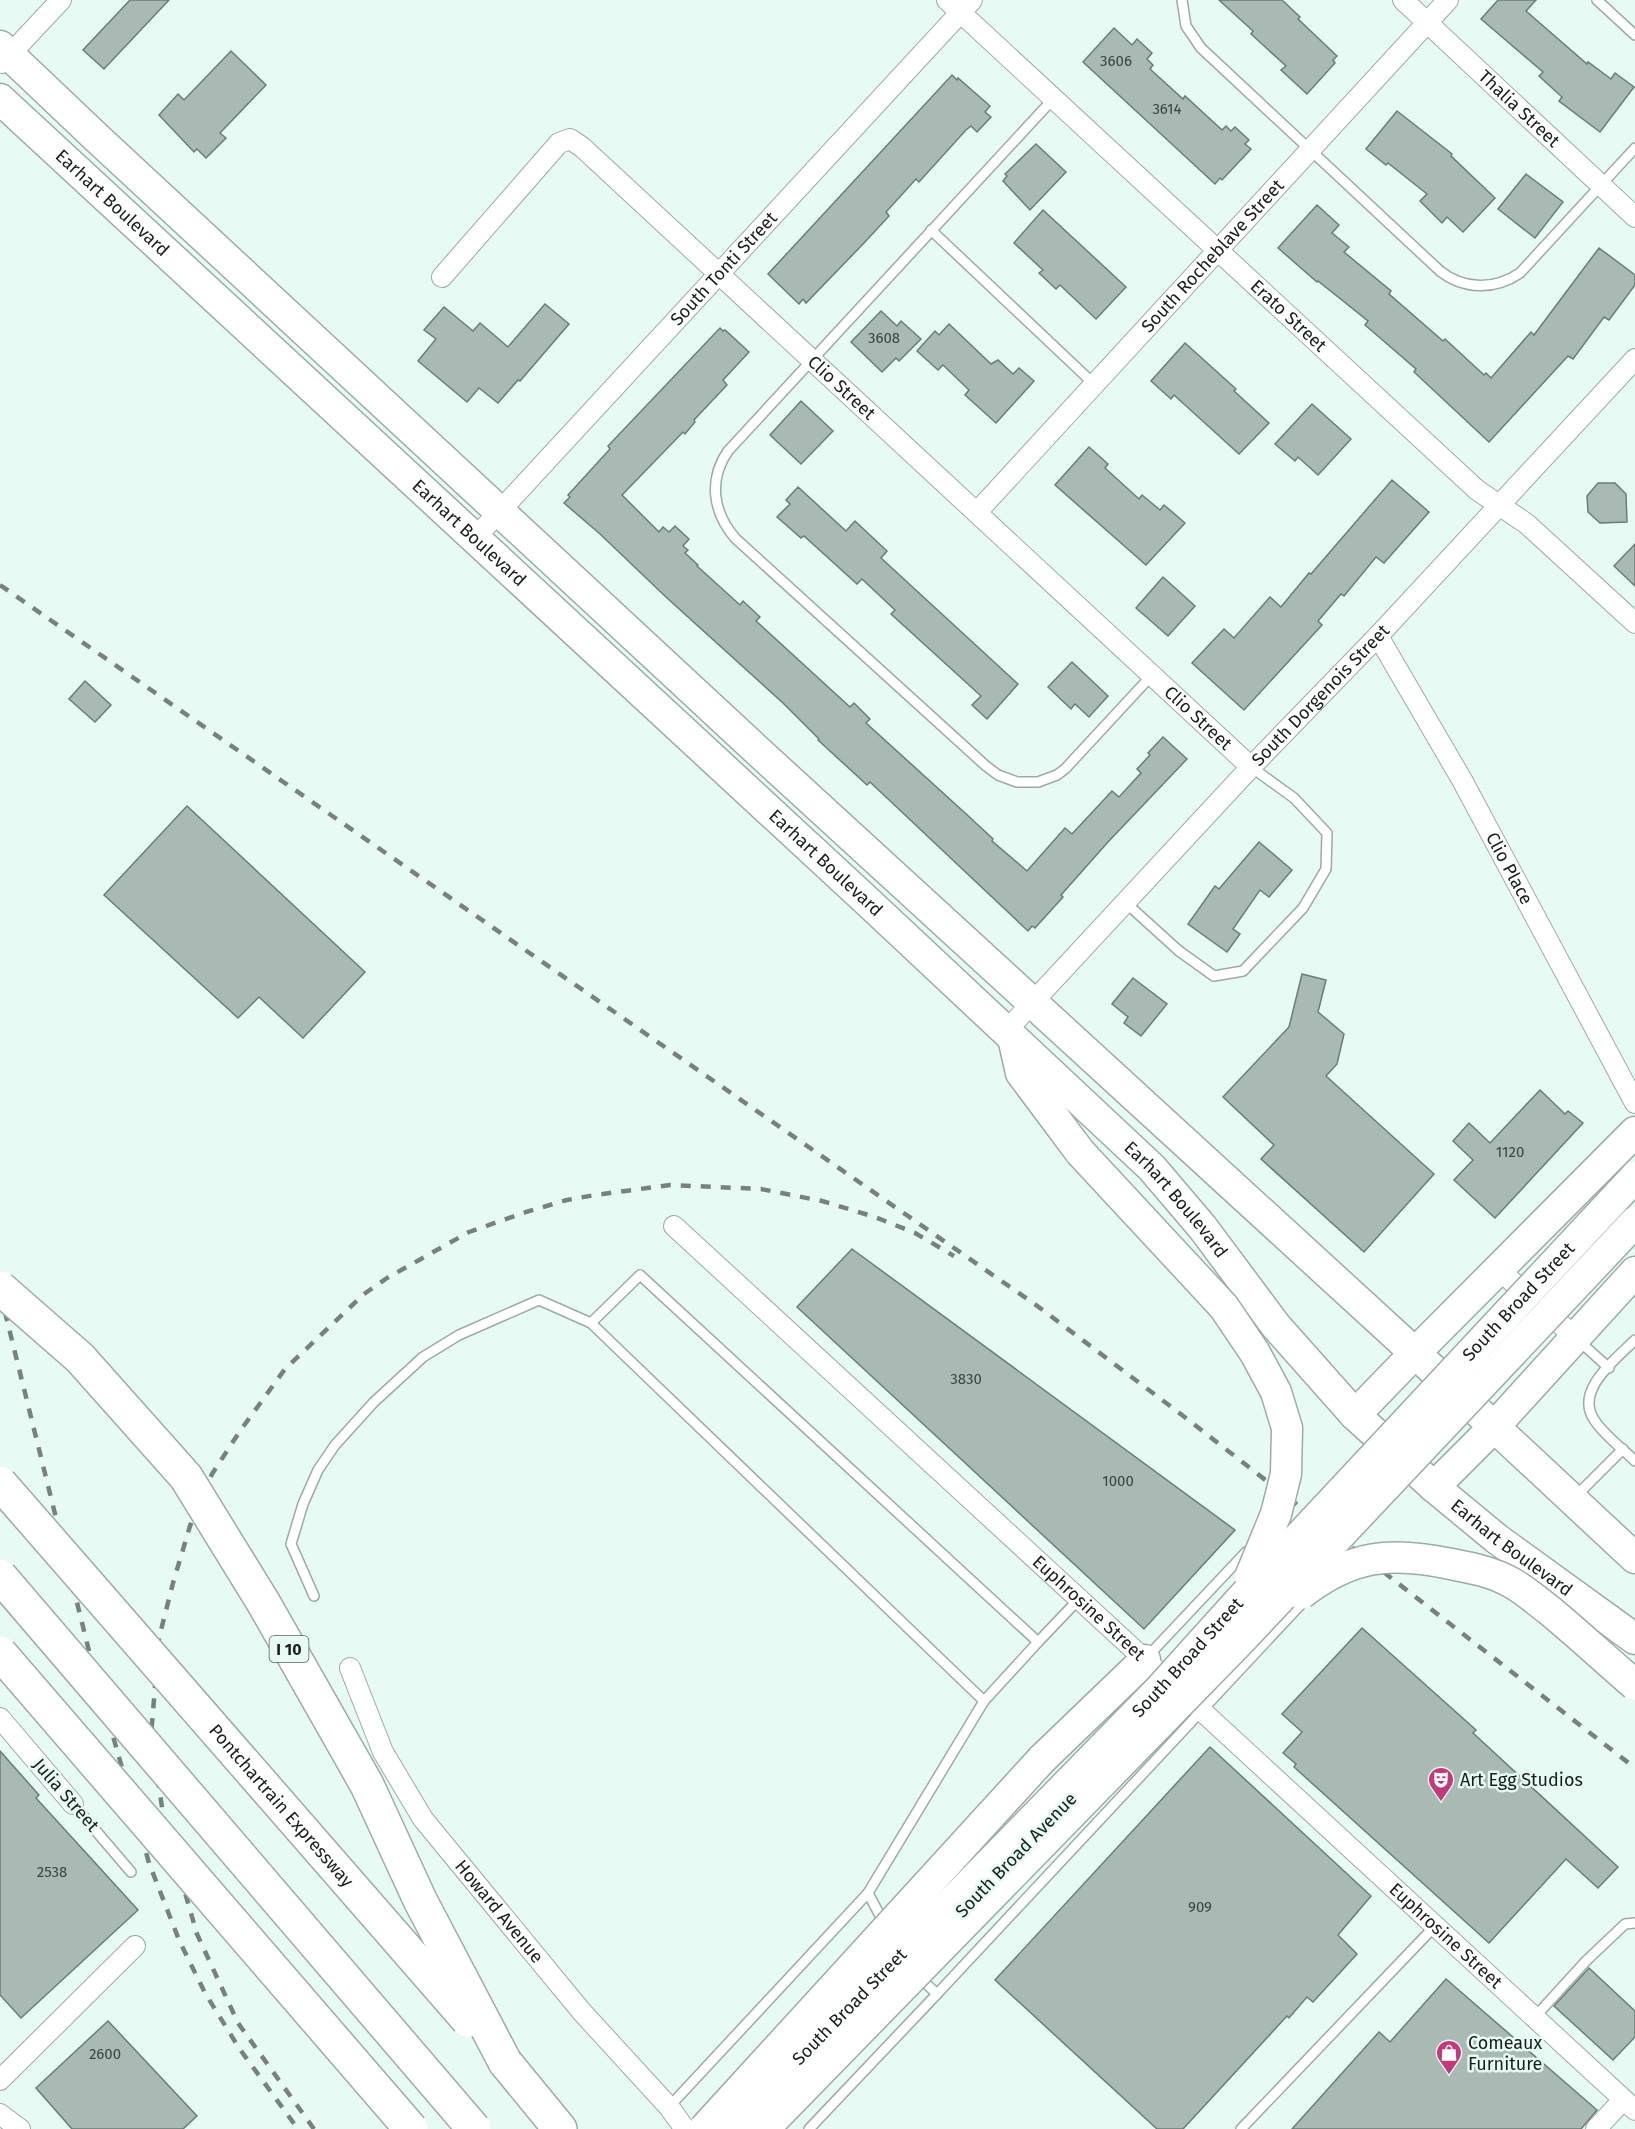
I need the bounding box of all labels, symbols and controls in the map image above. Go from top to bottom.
house number: 3606 [1100,52,1132,70]
street label: Thalia Street [1474,65,1565,152]
house number: 3614 [1152,100,1182,118]
street label: Earhart Boulevard [51,145,174,261]
street label: South Rocheblave Street [1137,174,1289,337]
street label: South Tonti Street [666,207,782,330]
street label: Erato Street [1246,275,1332,357]
house number: 3608 [868,329,900,347]
street label: Clio Street [803,351,880,425]
street label: Earhart Boulevard [408,475,531,591]
street label: South Dorgenois Street [1247,620,1394,771]
street label: Clio Street [1160,681,1237,755]
street label: Earhart Boulevard [764,805,887,921]
street label: Clio Place [1481,828,1538,908]
street label: Earhart Boulevard [1120,1137,1232,1262]
house number: 1120 [1496,1143,1524,1161]
street label: South Broad Street [1458,1237,1580,1366]
house number: 3830 [950,1370,982,1388]
house number: 1000 [1102,1472,1134,1490]
street label: Earhart Boulevard [1446,1494,1577,1601]
street label: Euphrosine Street [1028,1551,1150,1666]
street label: South Broad Street [1127,1593,1248,1722]
road number: I 10 [270,1636,308,1662]
street label: Pontchartrain Expressway [204,1720,358,1892]
street label: Julia Street [28,1754,104,1836]
theatre icon: Art Egg Studios [1426,1765,1456,1803]
place label: Art Egg Studios [1460,1769,1583,1791]
street label: South Broad Avenue [951,1788,1081,1922]
street label: Howard Avenue [450,1855,548,1967]
house number: 2538 [37,1863,67,1881]
street label: Euphrosine Street [1385,1878,1507,1993]
house number: 909 [1188,1898,1212,1916]
street label: South Broad Street [788,1943,912,2070]
place label: Comeaux Furniture [1468,2032,1543,2075]
shop icon: Comeaux Furniture [1434,2038,1464,2076]
house number: 2600 [89,2045,121,2063]

